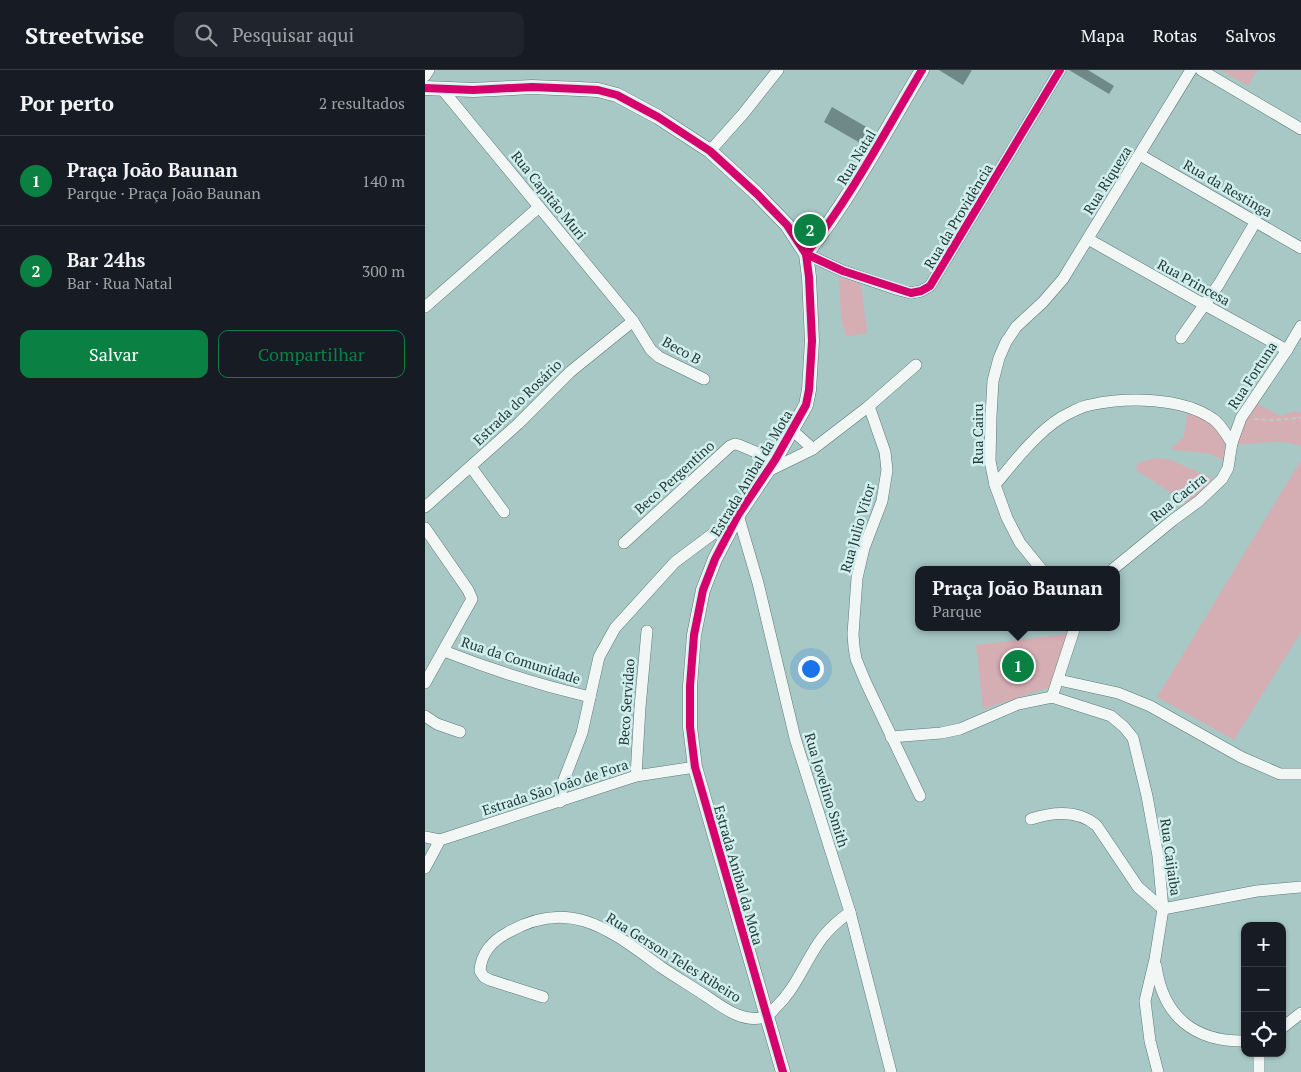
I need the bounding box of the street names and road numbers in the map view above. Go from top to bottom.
street label: Rua Natal [832,126,880,188]
street label: Rua Riqueza [1079,142,1135,218]
street label: Rua Capitão Muri [507,147,591,243]
street label: Rua da Restinga [1180,155,1276,221]
street label: Rua da Providência [919,160,997,272]
street label: Rua Princesa [1154,254,1234,310]
street label: Beco B [659,332,705,368]
street label: Rua Fortuna [1223,338,1281,412]
street label: Estrada do Rosário [469,355,565,449]
street label: Rua Cairu [968,403,987,465]
street label: Estrada Anibal da Mota [706,406,796,540]
street label: Beco Pergentino [630,436,718,518]
street label: Rua Cacira [1146,469,1210,525]
street label: Rua Julio Vitor [835,481,879,575]
street label: Rua da Comunidade [459,632,583,688]
street label: Beco Servidao [613,658,639,746]
street label: Rua Jovelino Smith [801,730,853,850]
street label: Estrada São João de Fora [480,754,630,820]
street label: Estrada Anibal da Mota [710,803,768,947]
street label: Rua Caijaiba [1156,817,1186,897]
street label: Rua Gerson Teles Ribeiro [603,908,745,1006]

